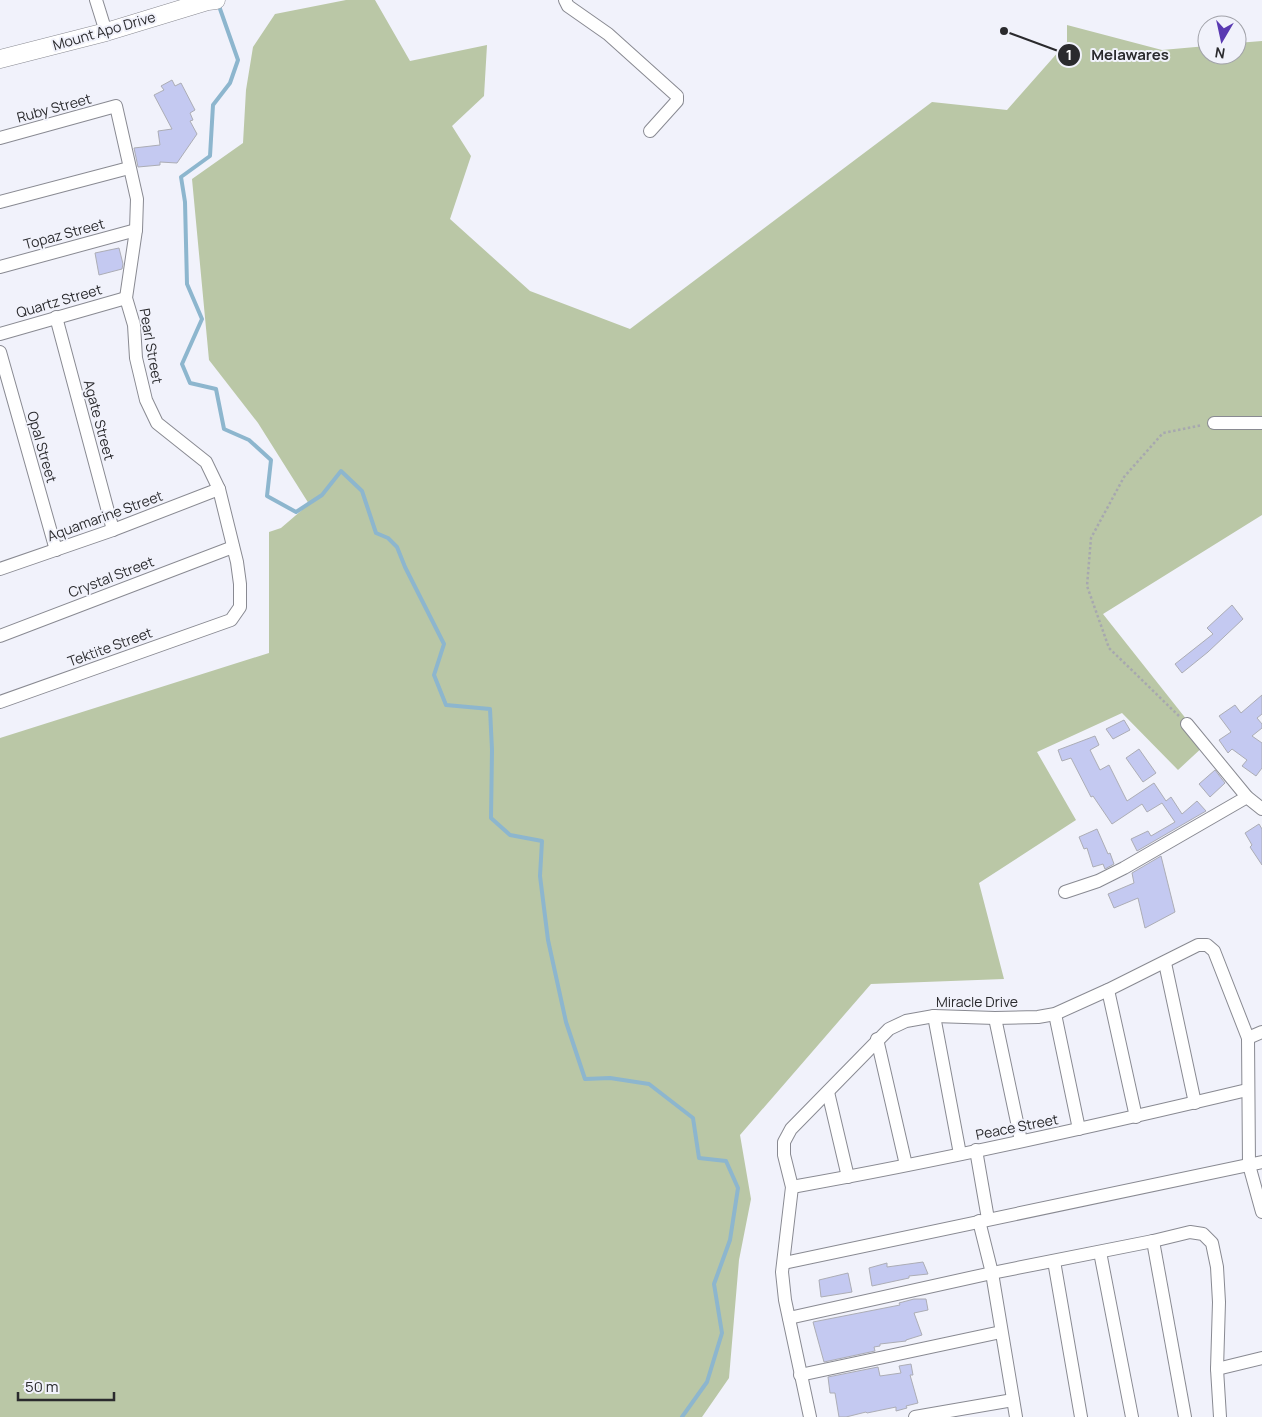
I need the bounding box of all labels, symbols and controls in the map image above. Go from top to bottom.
street label: Mount Apo Drive [50,7,157,54]
north arrow [1197,15,1247,65]
callout: Melawares [1056,40,1179,70]
text: N [1213,43,1226,64]
text: 1 [1066,44,1072,65]
text: Melawares [1091,44,1169,65]
street label: Ruby Street [15,88,94,127]
street label: Topaz Street [21,214,107,253]
street label: Quartz Street [14,279,104,322]
street label: Pearl Street [135,307,168,386]
street label: Agate Street [80,378,119,462]
street label: Opal Street [23,409,62,485]
street label: Aquamarine Street [44,486,166,545]
street label: Crystal Street [65,551,157,602]
street label: Tektite Street [65,622,155,671]
street label: Miracle Drive [936,992,1018,1011]
street label: Peace Street [974,1109,1060,1144]
scale bar [18,1370,114,1402]
text: 50 m [25,1376,59,1397]

